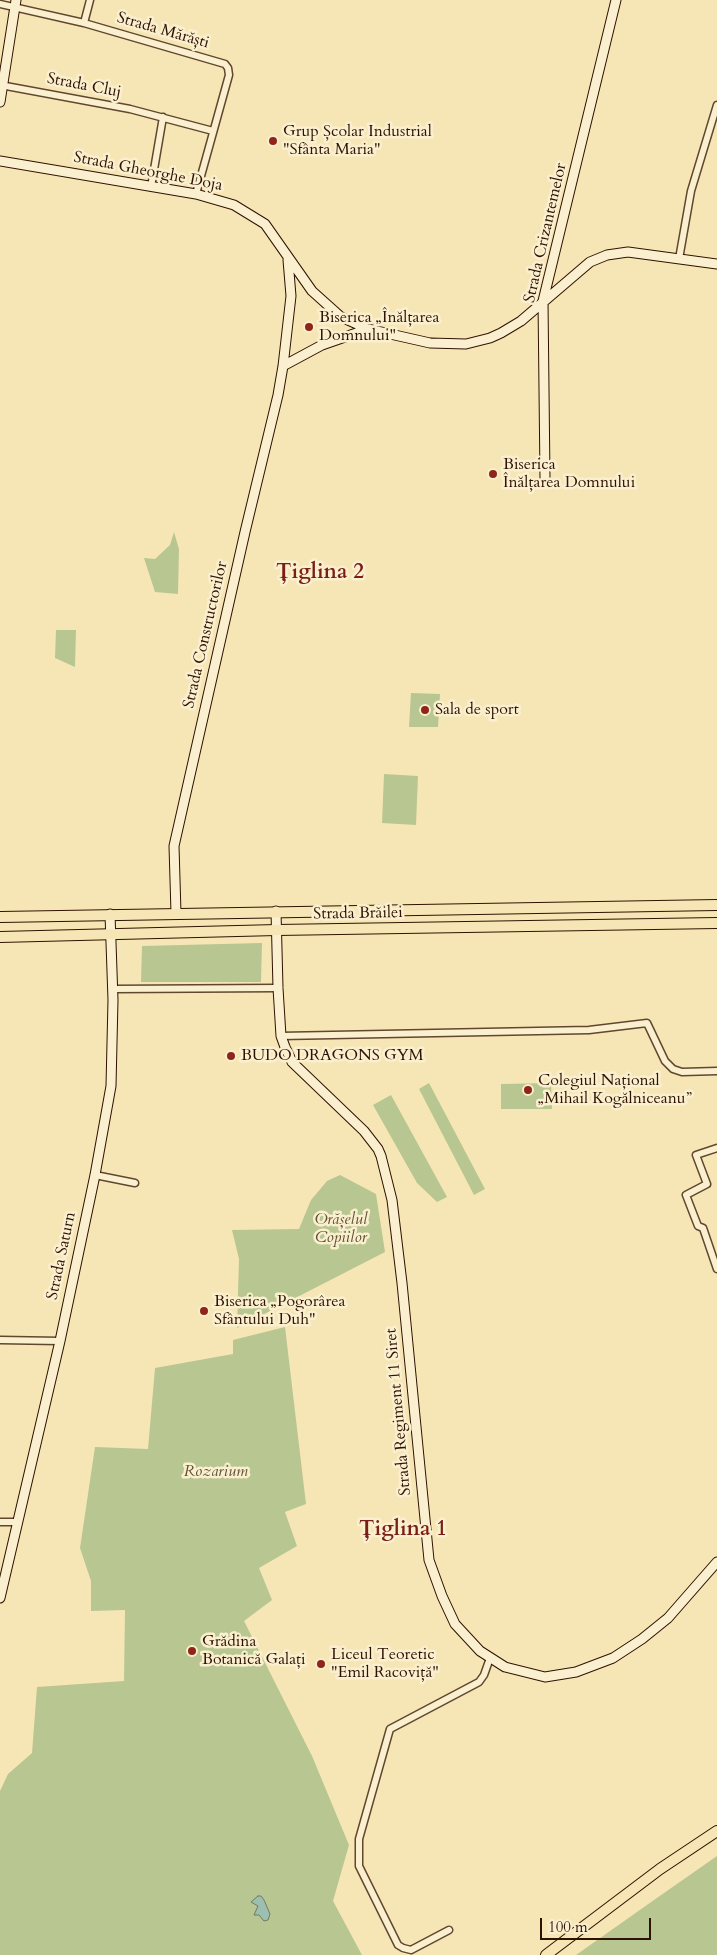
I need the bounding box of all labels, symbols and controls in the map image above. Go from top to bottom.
street label: Strada Mărăști [115,9,211,53]
street label: Strada Cluj [45,69,123,103]
place label: Grup Școlar Industrial "Sfânta Maria" [283,122,432,160]
marker: Grup Școlar Industrial "Sfânta Maria" [267,135,279,147]
street label: Strada Gheorghe Doja [72,148,224,196]
street label: Strada Crizantemelor [521,161,571,305]
place label: Biserica „Înălțarea Domnului" [319,308,439,346]
marker: Biserica „Înălțarea Domnului" [303,321,315,333]
place label: Biserica Înălțarea Domnului [503,455,635,493]
marker: Biserica Înălțarea Domnului [487,468,499,480]
street label: Strada Constructorilor [180,560,232,710]
district label: Țiglina 2 [276,560,364,586]
place label: Sala de sport [435,700,519,720]
marker: Sala de sport [419,704,431,716]
street label: Strada Brăilei [313,904,403,924]
place label: BUDO DRAGONS GYM [241,1046,424,1066]
marker: BUDO DRAGONS GYM [225,1050,237,1062]
place label: Colegiul Național „Mihail Kogălniceanu” [538,1071,692,1109]
marker: Colegiul Național „Mihail Kogălniceanu” [522,1084,534,1096]
street label: Strada Saturn [43,1210,81,1302]
park label: Orășelul Copiilor [315,1210,367,1248]
place label: Biserica „Pogorârea Sfântului Duh" [214,1292,345,1330]
marker: Biserica „Pogorârea Sfântului Duh" [198,1305,210,1317]
street label: Strada Regiment 11 Siret [382,1327,416,1497]
park label: Rozarium [184,1462,248,1482]
district label: Țiglina 1 [359,1517,447,1543]
place label: Grădina Botanică Galați [202,1632,306,1670]
marker: Grădina Botanică Galați [186,1645,198,1657]
place label: Liceul Teoretic "Emil Racoviță" [331,1645,439,1683]
marker: Liceul Teoretic "Emil Racoviță" [315,1658,327,1670]
scale bar [542,1908,653,1940]
text: 100 m [548,1917,588,1937]

